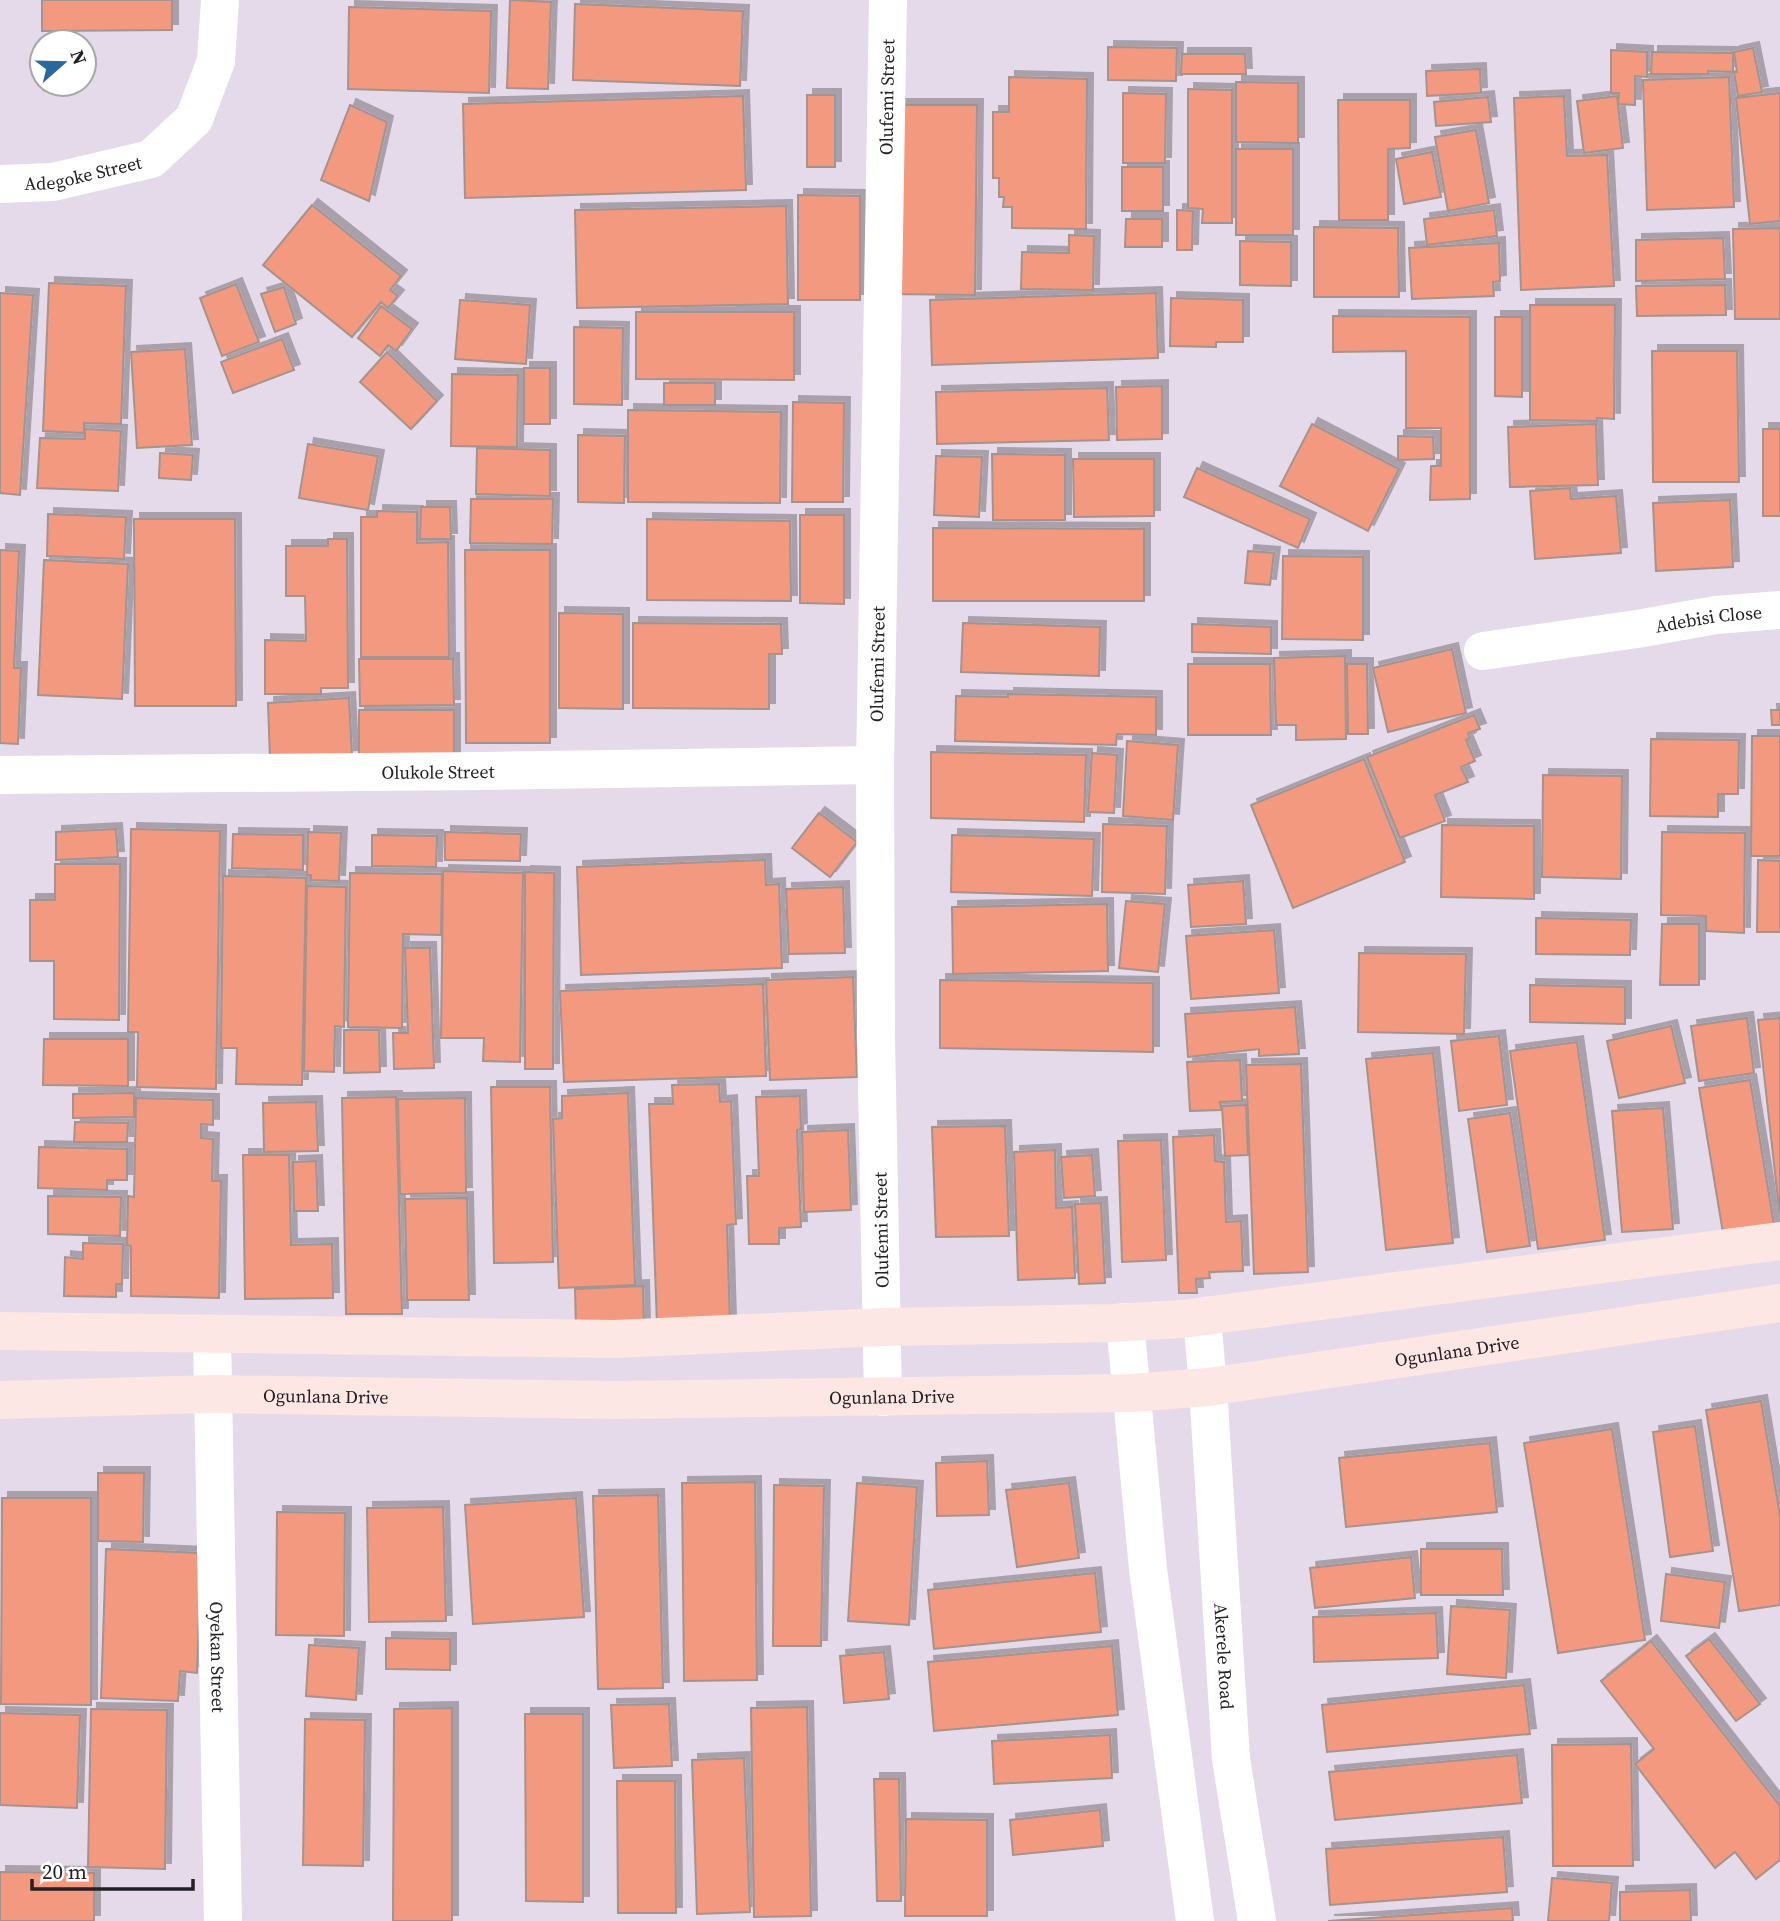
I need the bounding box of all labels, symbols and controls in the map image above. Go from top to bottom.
north arrow [28,28,98,98]
street label: Olufemi Street [873,39,900,155]
text: N [64,46,94,68]
street label: Adegoke Street [24,149,144,196]
street label: Adebisi Close [1653,599,1763,638]
street label: Olufemi Street [863,606,890,722]
street label: Olukole Street [381,758,495,784]
street label: Olufemi Street [867,1172,895,1288]
street label: Ogunlana Drive [1393,1329,1521,1372]
street label: Ogunlana Drive [263,1382,389,1409]
street label: Ogunlana Drive [829,1383,955,1410]
street label: Oyekan Street [205,1601,232,1713]
street label: Akerele Road [1209,1602,1240,1710]
scale bar [32,1848,192,1892]
text: 20 m [42,1857,87,1886]

